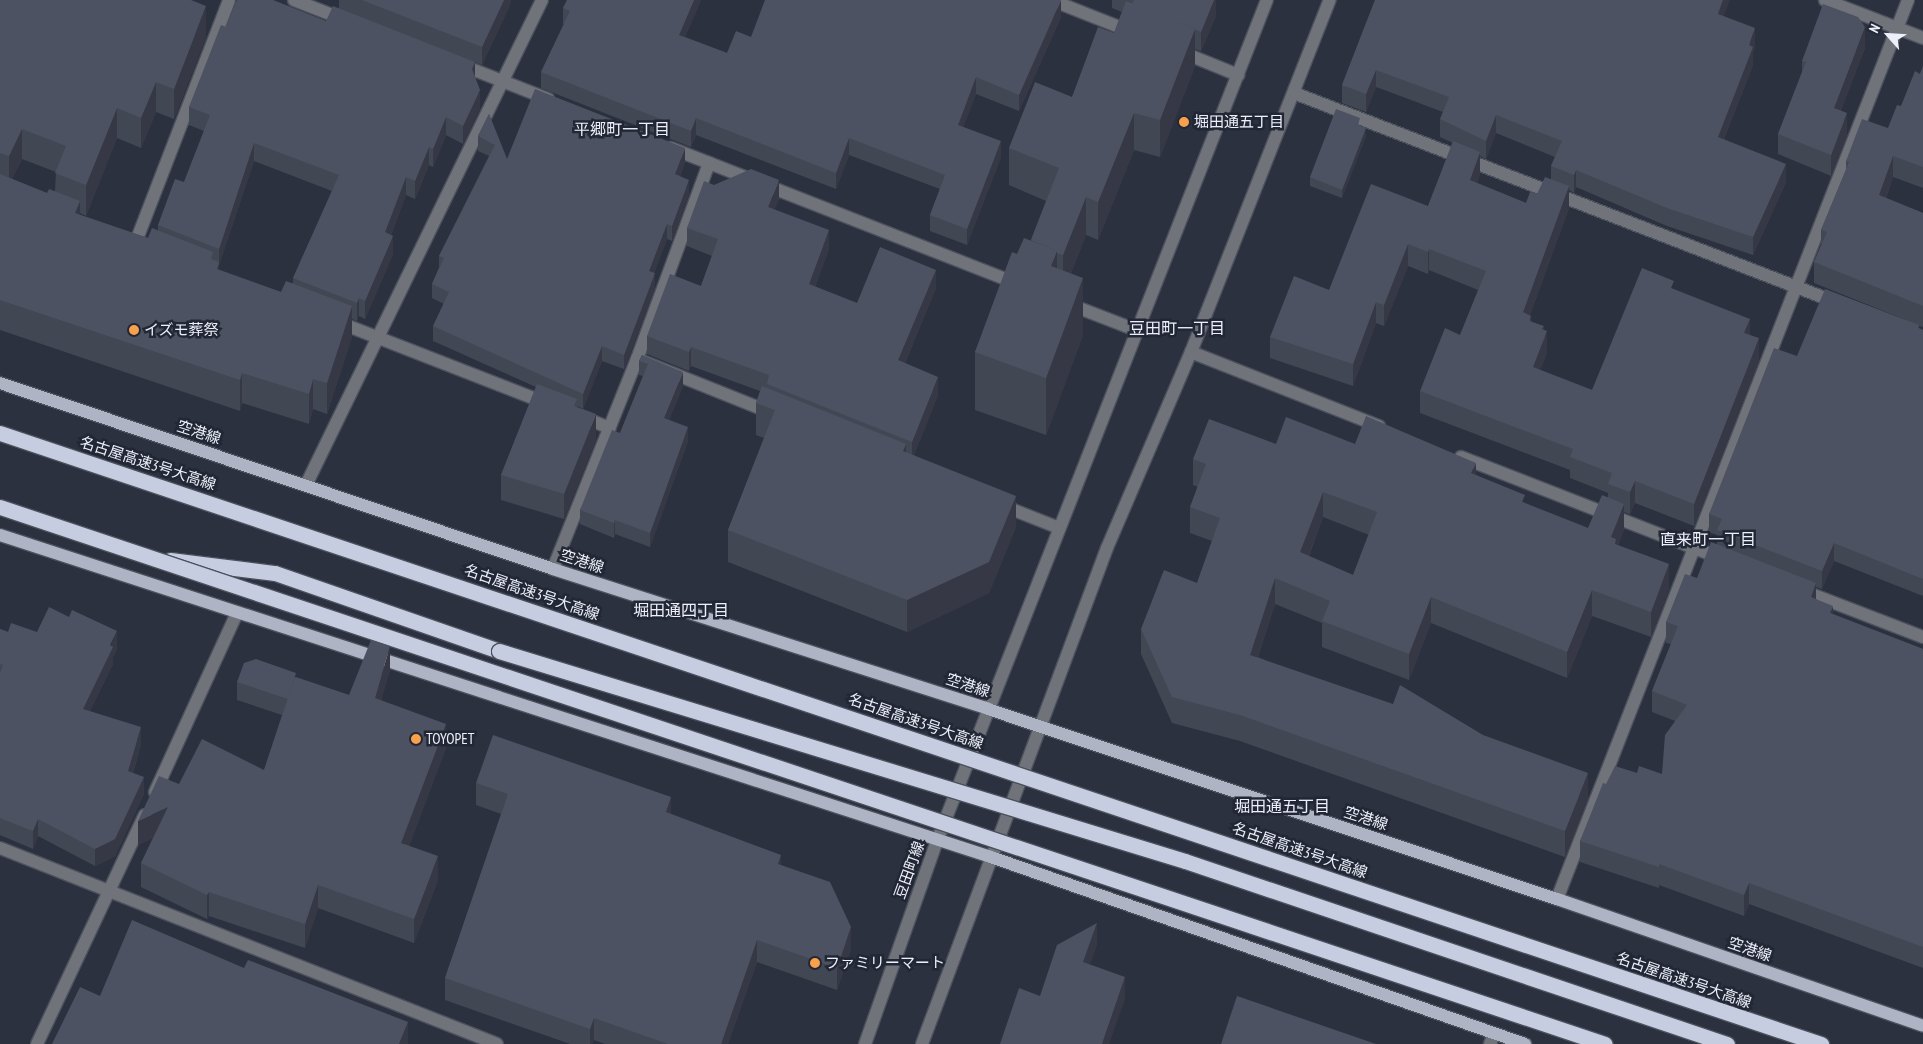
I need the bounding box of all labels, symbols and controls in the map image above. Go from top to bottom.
north arrow [1863,10,1913,60]
text: N [1865,21,1884,36]
place label: 堀田通五丁目 [1194,113,1284,131]
marker: 堀田通五丁目 [1178,116,1190,128]
district label: 平郷町一丁目 [574,119,670,139]
district label: 豆田町一丁目 [1129,318,1225,338]
place label: イズモ葬祭 [144,321,219,339]
marker: イズモ葬祭 [128,324,140,336]
street label: 空港線 [175,416,223,448]
street label: 名古屋高速3号大高線 [78,433,218,493]
district label: 直来町一丁目 [1660,529,1756,549]
street label: 空港線 [558,545,606,577]
street label: 名古屋高速3号大高線 [462,560,602,624]
district label: 堀田通四丁目 [633,600,729,620]
street label: 空港線 [944,669,992,701]
street label: 名古屋高速3号大高線 [846,689,986,753]
place label: TOYOPET [426,730,474,748]
marker: TOYOPET [410,733,422,745]
district label: 堀田通五丁目 [1234,796,1330,816]
street label: 空港線 [1342,802,1390,834]
street label: 名古屋高速3号大高線 [1230,818,1370,882]
street label: 豆田町線 [890,839,928,901]
street label: 空港線 [1726,933,1774,965]
street label: 名古屋高速3号大高線 [1614,948,1754,1012]
place label: ファミリーマート [825,954,945,972]
marker: ファミリーマート [809,957,821,969]

